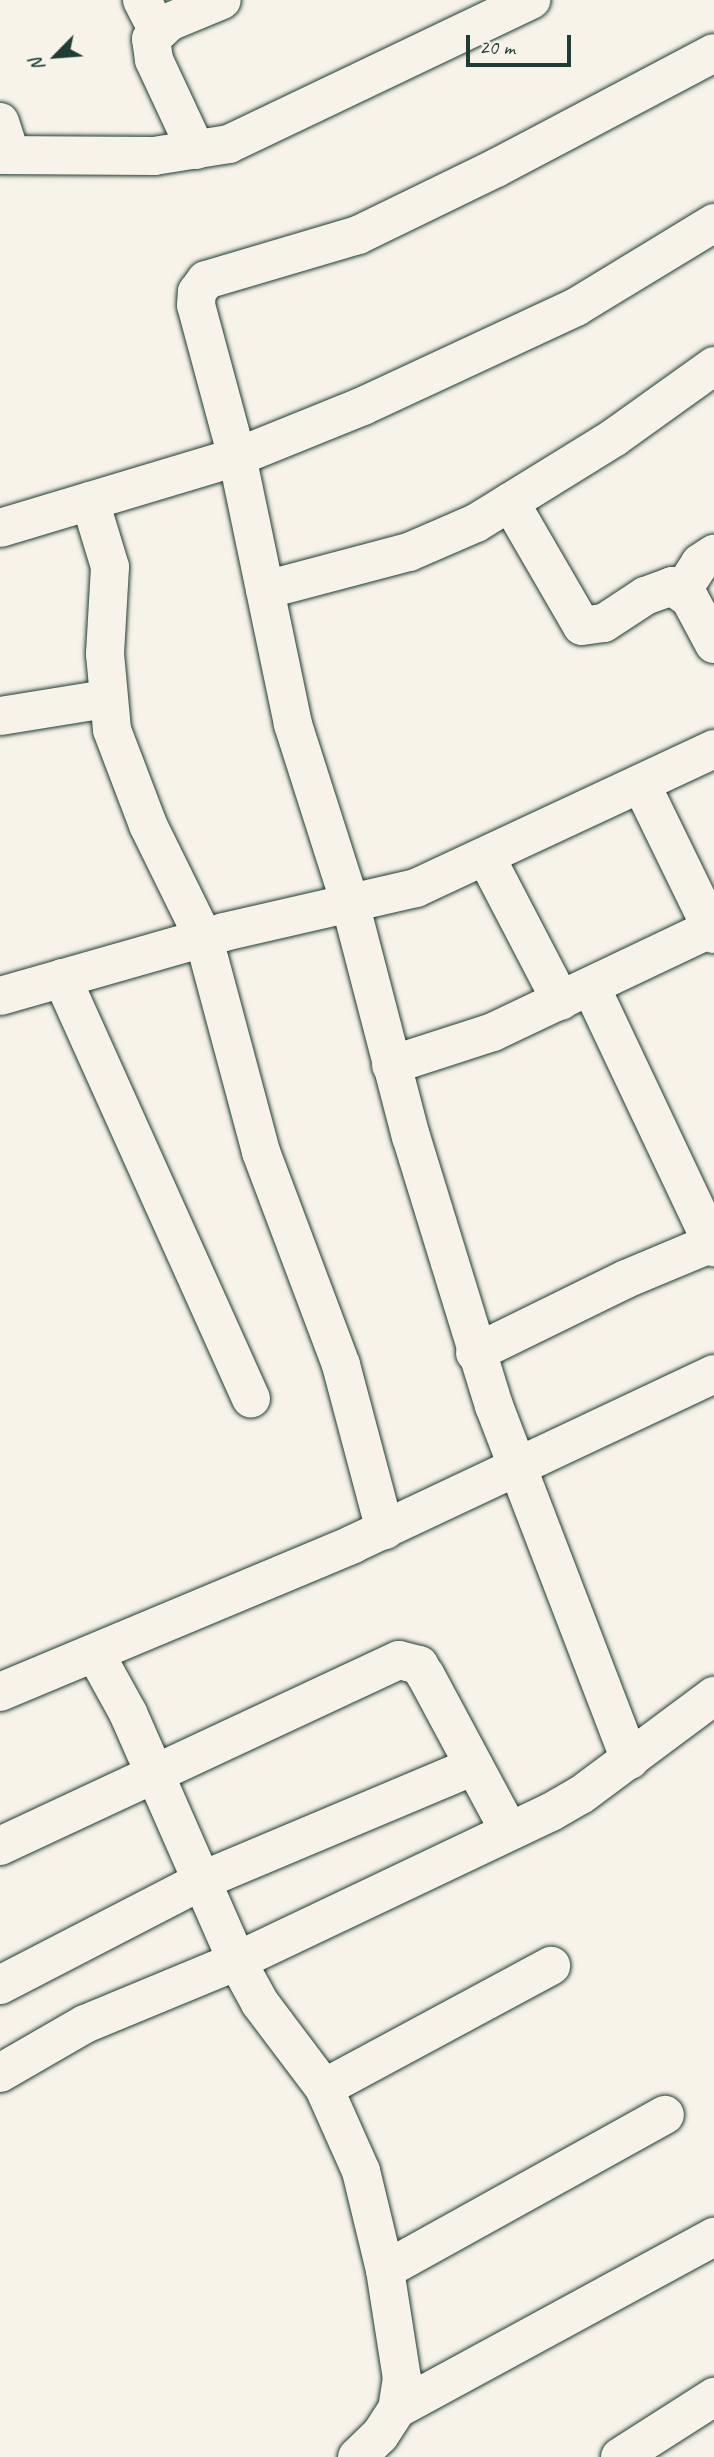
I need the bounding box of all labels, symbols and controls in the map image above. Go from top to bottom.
north arrow [21,21,91,91]
scale bar [469,21,574,65]
text: 20 m [479,34,515,60]
text: N [24,54,50,75]

